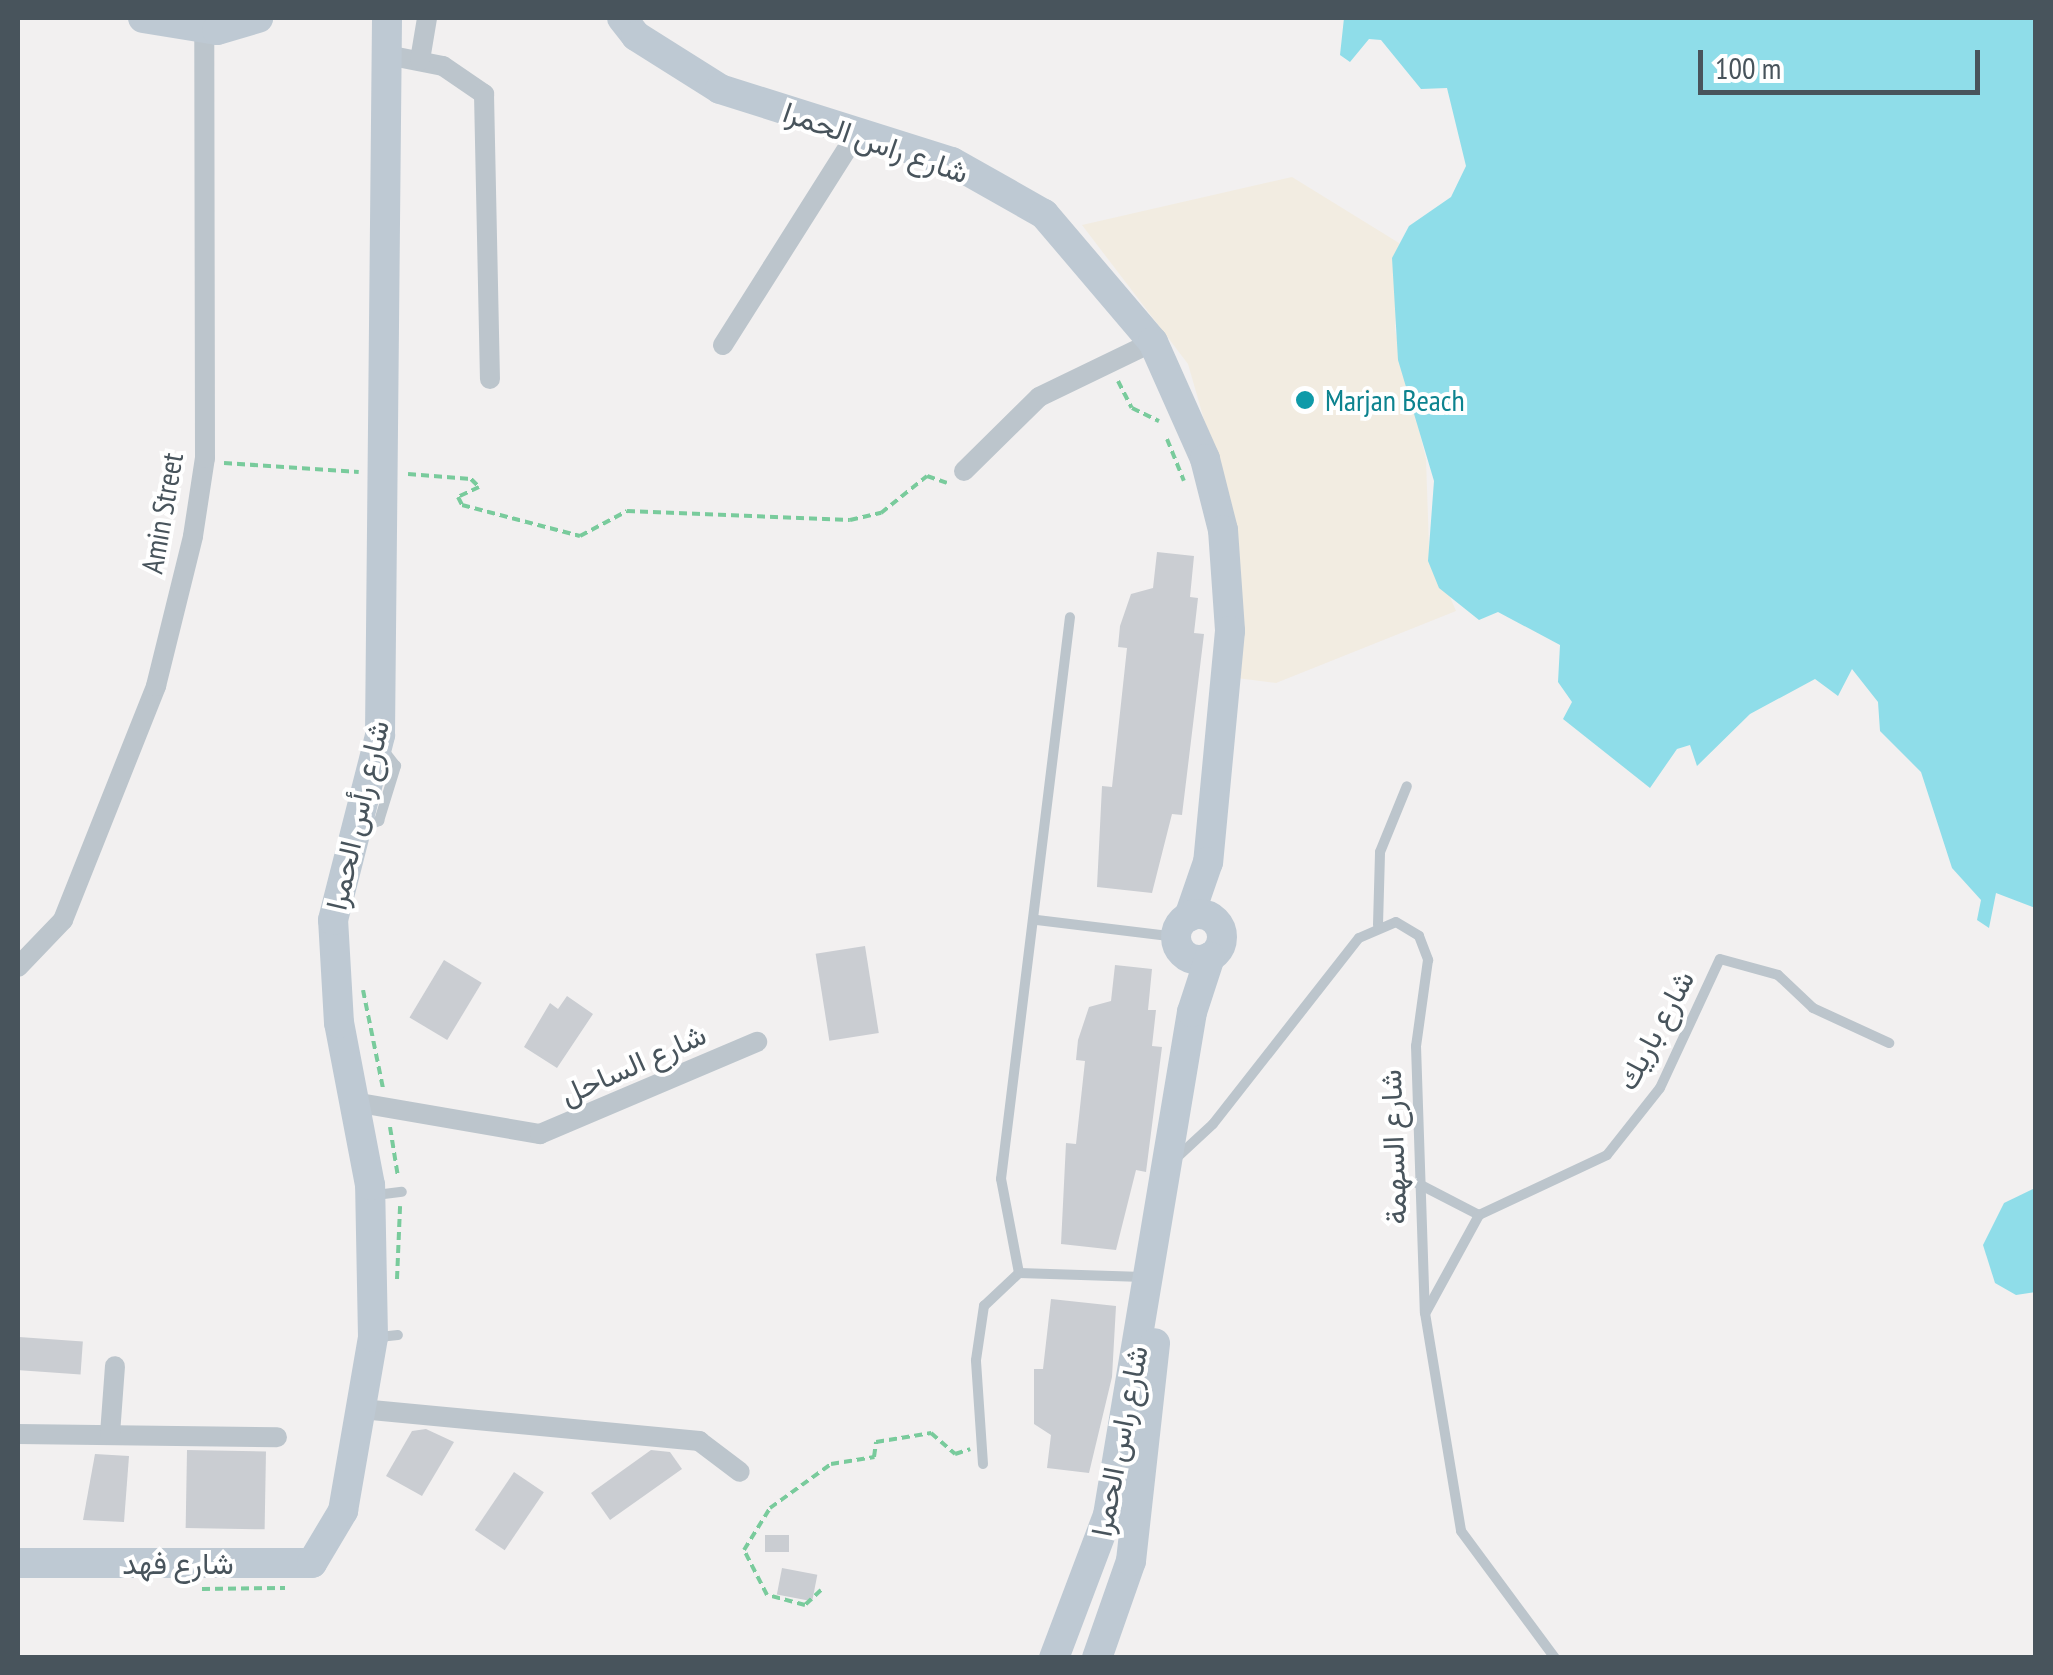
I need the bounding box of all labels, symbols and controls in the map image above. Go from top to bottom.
scale bar [1703,30,1986,92]
text: 100 m [1715,48,1781,87]
street label: شارع راس الحمرا [779,93,973,191]
place label: Marjan Beach [1325,382,1465,418]
marker: Marjan Beach [1294,389,1316,411]
street label: Amin Street [134,450,190,576]
street label: شارع رأس الحمرا [318,717,396,913]
street label: شارع باريك [1609,964,1701,1096]
street label: شارع الساحل [555,1016,711,1112]
street label: شارع السهمة [1372,1069,1414,1225]
street label: شارع راس الحمرا [1083,1343,1155,1539]
street label: شارع فهد [122,1545,234,1581]

